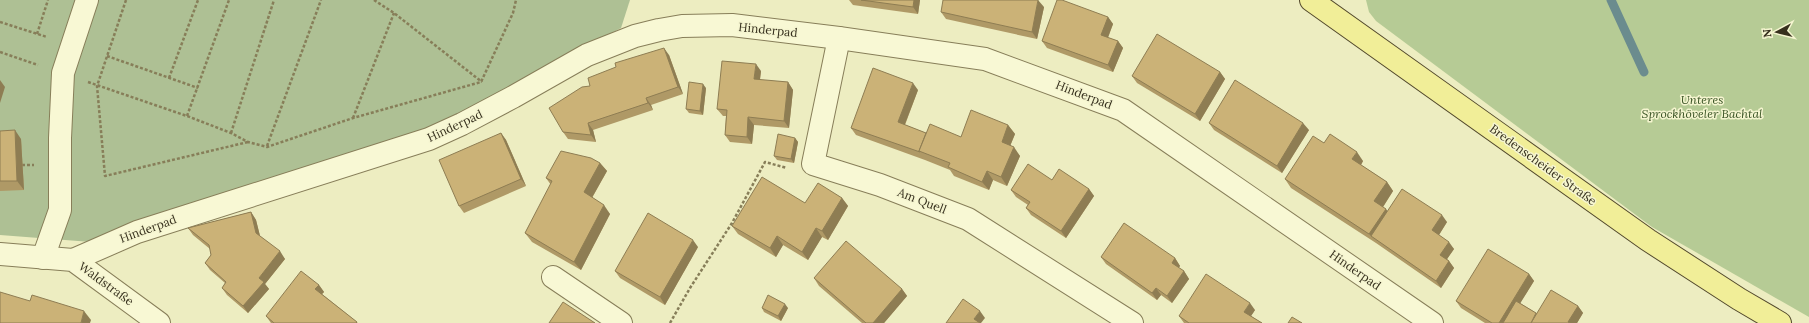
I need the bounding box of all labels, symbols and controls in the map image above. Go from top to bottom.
north arrow [1757,12,1797,52]
street label: Hinderpad [738,19,798,40]
text: N [1760,28,1775,38]
street label: Hinderpad [1054,77,1115,112]
park label: Unteres Sprockhöveler Bachtal [1642,92,1763,121]
street label: Hinderpad [425,106,485,145]
street label: Bredenscheider Straße [1487,121,1600,209]
street label: Am Quell [895,184,949,217]
street label: Hinderpad [117,211,178,246]
street label: Hinderpad [1327,246,1384,293]
street label: Waldstraße [76,259,137,309]

